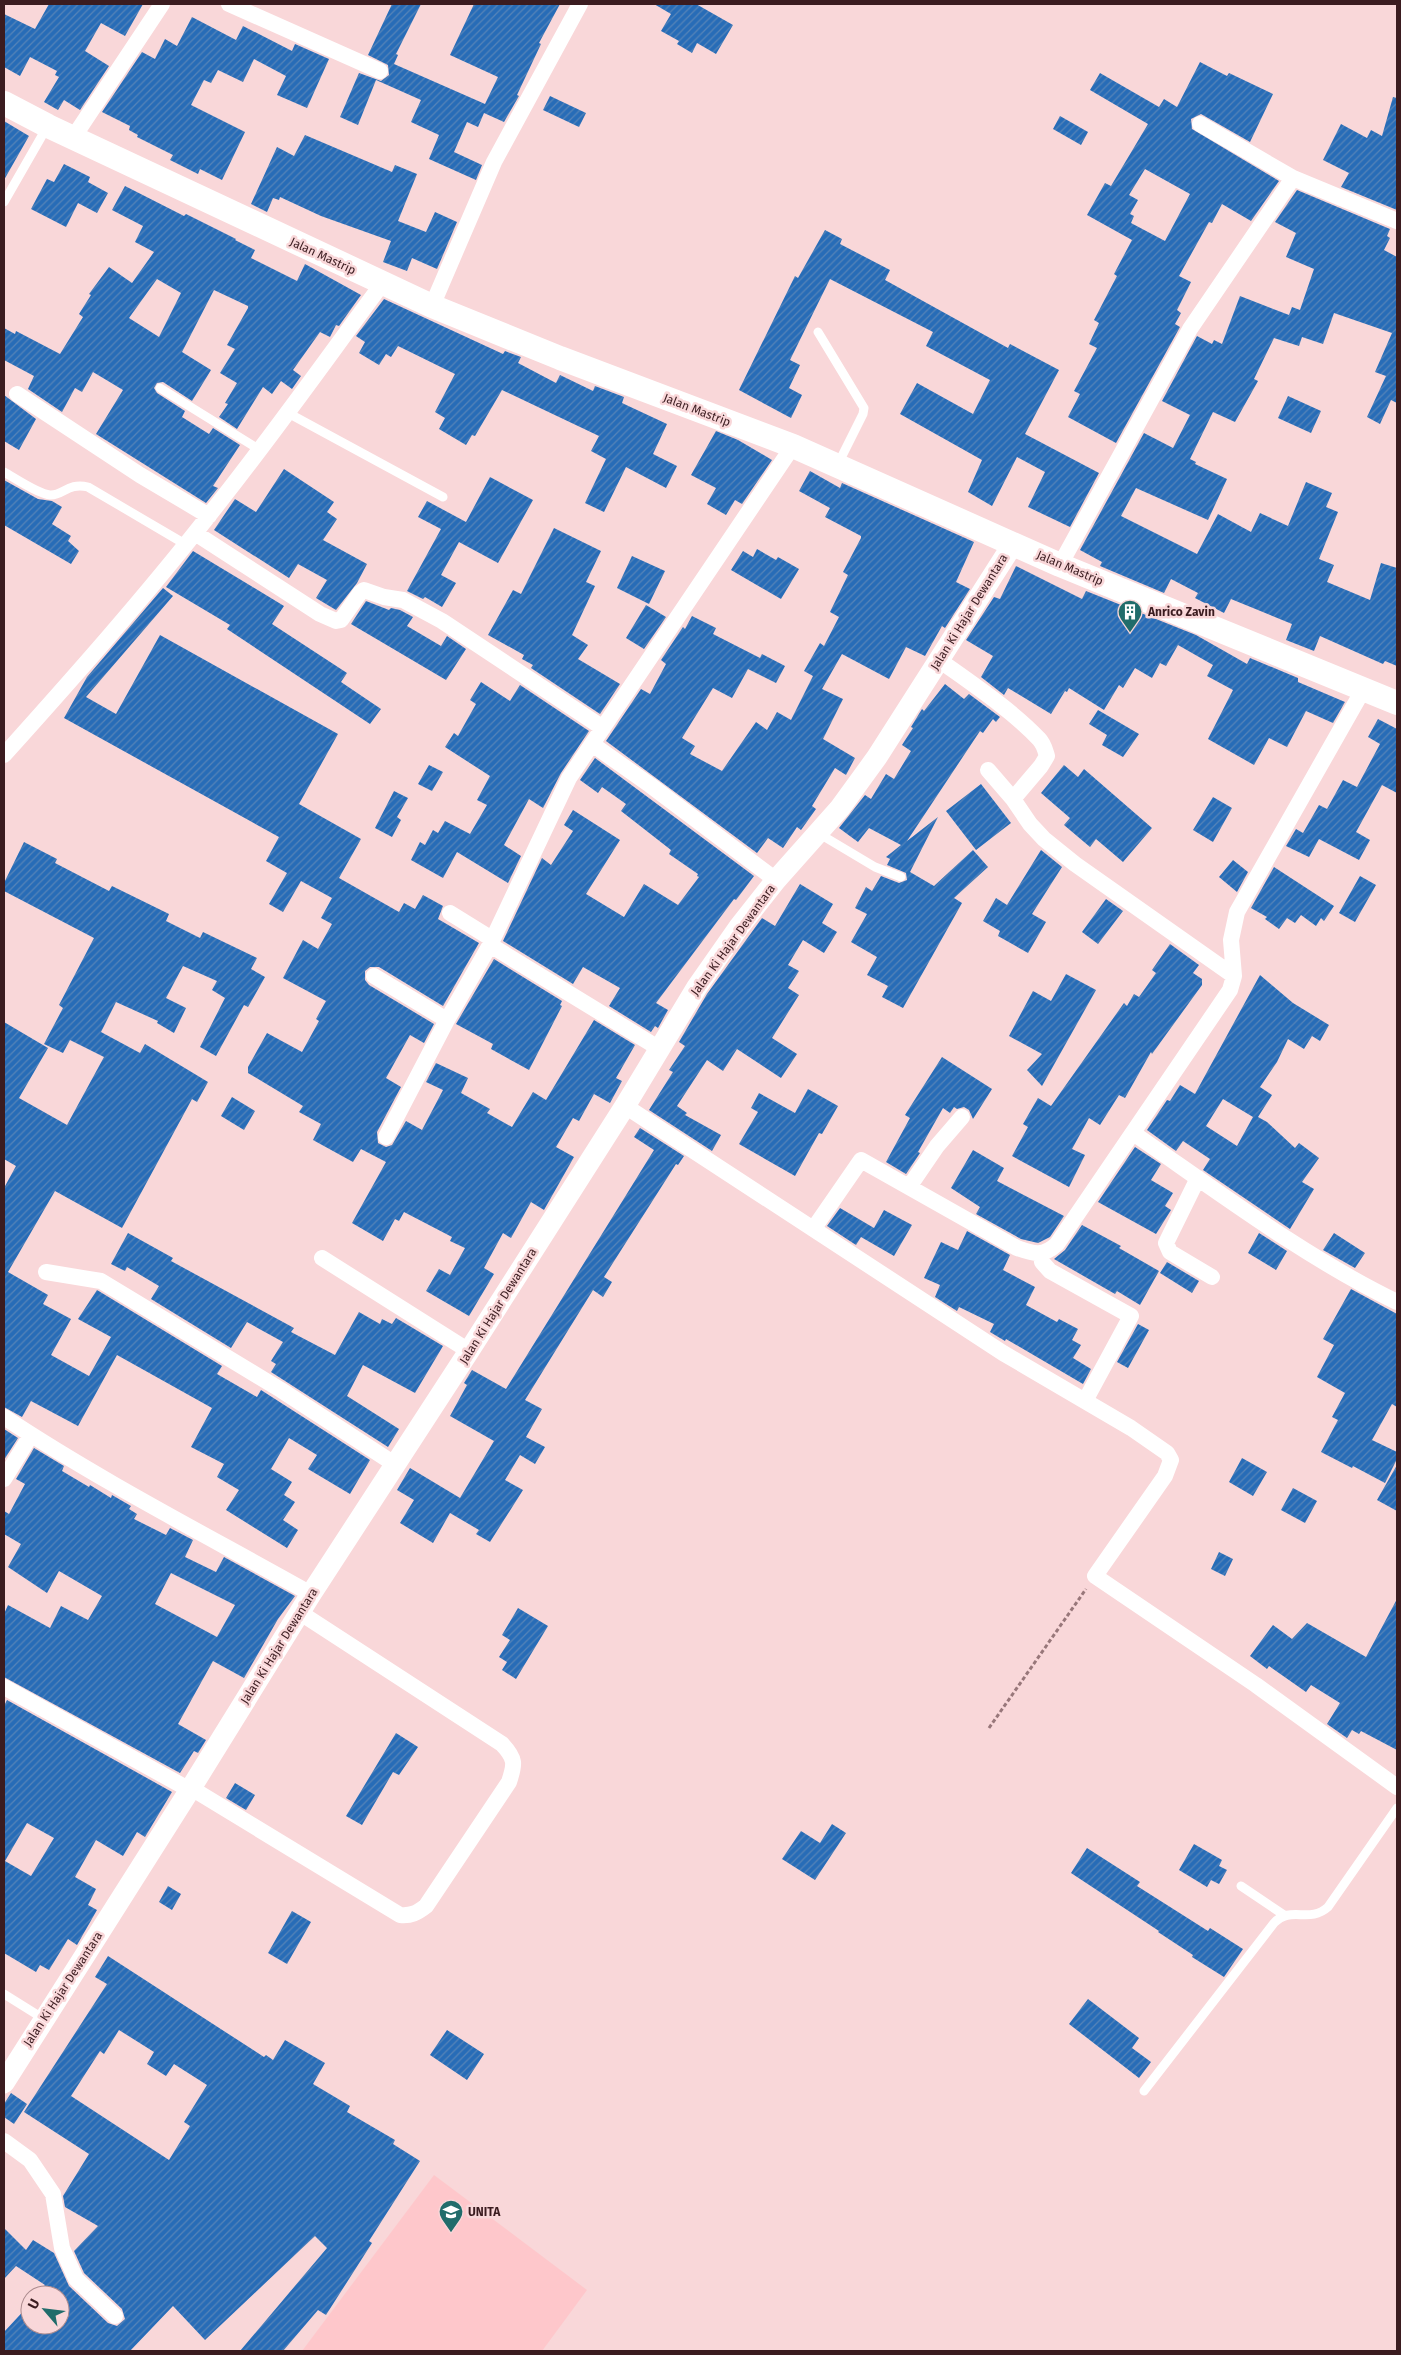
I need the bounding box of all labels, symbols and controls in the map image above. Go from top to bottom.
street label: Jalan Mastrip [288,235,358,277]
street label: Jalan Mastrip [661,391,733,429]
street label: Jalan Mastrip [1035,548,1105,588]
street label: Jalan Ki Hajar Dewantara [928,551,1010,673]
building icon: Anrico Zavin [1117,599,1143,633]
place label: Anrico Zavin [1147,605,1215,619]
street label: Jalan Ki Hajar Dewantara [688,882,778,998]
street label: Jalan Ki Hajar Dewantara [457,1245,539,1367]
street label: Jalan Ki Hajar Dewantara [238,1585,320,1707]
street label: Jalan Ki Hajar Dewantara [21,1929,105,2049]
school or university icon: UNITA [438,2199,464,2233]
place label: UNITA [468,2205,501,2219]
north arrow [20,2285,70,2335]
text: U [24,2296,44,2312]

